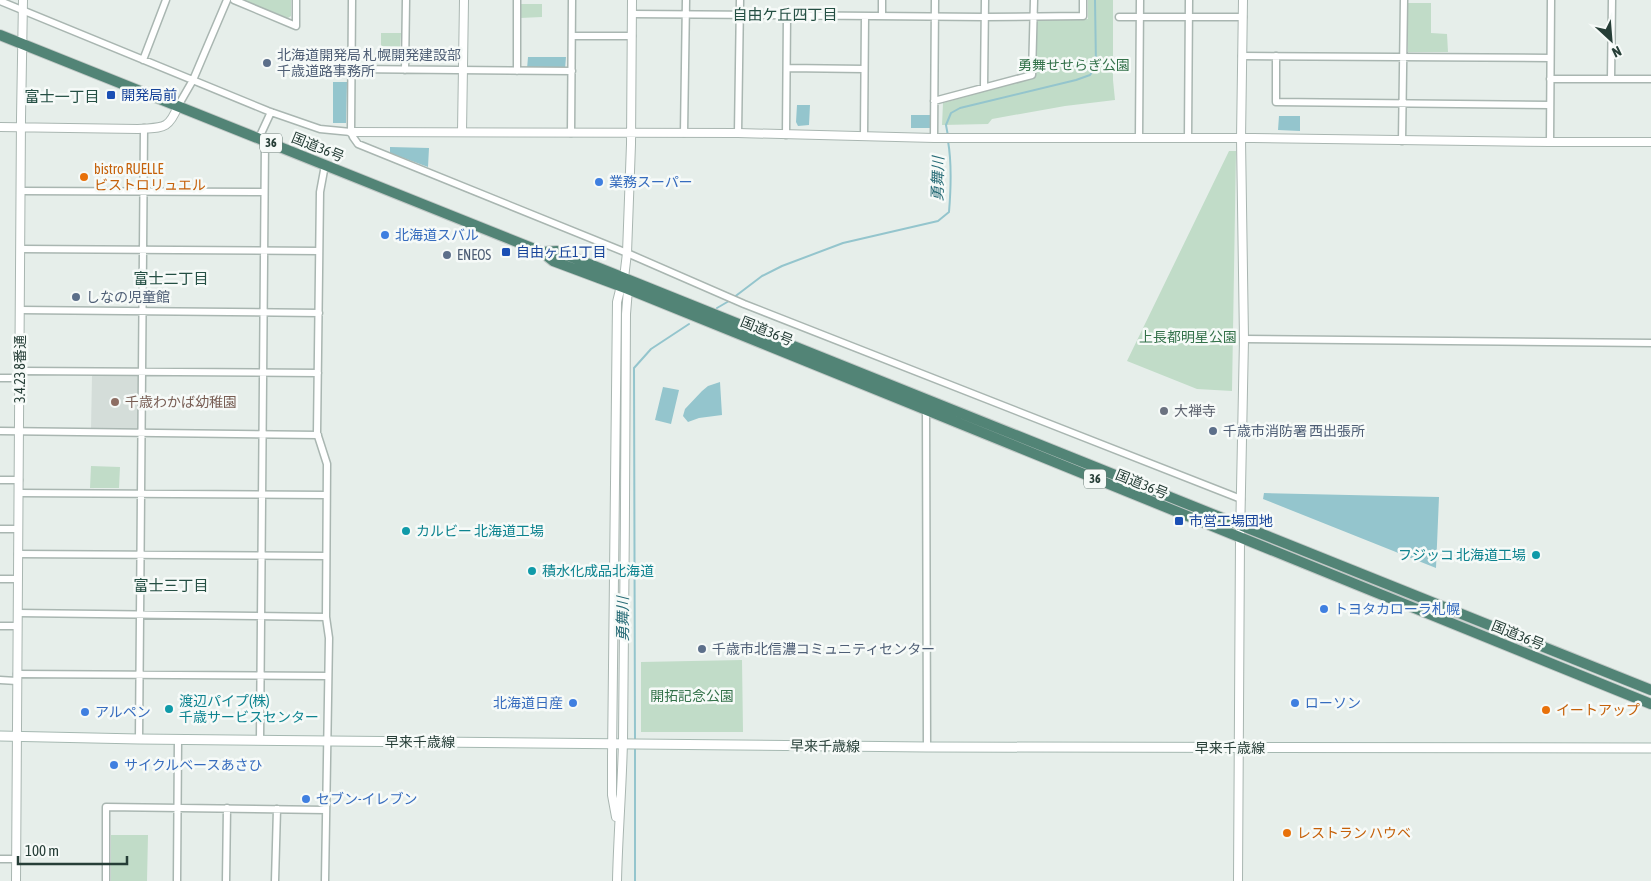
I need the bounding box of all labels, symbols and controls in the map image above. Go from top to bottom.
district label: 自由ケ丘四丁目 [732,6,838,23]
north arrow [1586,15,1636,65]
text: N [1609,43,1624,61]
place label: 北海道開発局 札幌開発建設部 千歳道路事務所 [277,47,461,79]
marker: 北海道開発局 札幌開発建設部 千歳道路事務所 [261,57,273,69]
park label: 勇舞せせらぎ公園 [1018,57,1130,73]
place label: 開発局前 [121,87,177,103]
district label: 富士一丁目 [24,88,100,105]
marker: 開発局前 [105,89,117,101]
street label: 国道36号 [289,129,347,165]
road number: 36 [260,134,282,152]
water label: 勇舞川 [929,154,946,202]
place label: bistro RUELLE ビストロリュエル [94,161,206,193]
marker: bistro RUELLE ビストロリュエル [78,171,90,183]
place label: 業務スーパー [609,174,693,190]
marker: 業務スーパー [593,176,605,188]
place label: 北海道スバル [395,227,479,243]
marker: 北海道スバル [379,229,391,241]
place label: 自由ヶ丘1丁目 [516,244,607,260]
marker: 自由ヶ丘1丁目 [500,246,512,258]
place label: ENEOS [457,247,491,263]
marker: ENEOS [441,249,453,261]
district label: 富士二丁目 [133,270,209,287]
place label: しなの児童館 [86,289,170,305]
marker: しなの児童館 [70,291,82,303]
street label: 国道36号 [738,313,796,349]
park label: 上長都明星公園 [1139,329,1237,345]
street label: 3.4.23 8番通 [12,335,28,403]
place label: 千歳わかば幼稚園 [125,394,237,410]
marker: 千歳わかば幼稚園 [109,396,121,408]
place label: 大禅寺 [1174,403,1216,419]
marker: 大禅寺 [1158,405,1170,417]
place label: 千歳市消防署 西出張所 [1223,423,1365,439]
marker: 千歳市消防署 西出張所 [1207,425,1219,437]
street label: 国道36号 [1113,466,1171,502]
road number: 36 [1084,469,1106,488]
place label: 市営工場団地 [1189,513,1273,529]
marker: 市営工場団地 [1173,515,1185,527]
place label: カルビー 北海道工場 [416,523,544,539]
marker: カルビー 北海道工場 [400,525,412,537]
place label: フジッコ 北海道工場 [1398,547,1526,563]
marker: フジッコ 北海道工場 [1530,549,1542,561]
place label: 積水化成品北海道 [542,563,654,579]
marker: 積水化成品北海道 [526,565,538,577]
district label: 富士三丁目 [133,577,209,594]
water label: 勇舞川 [614,595,631,642]
place label: トヨタカローラ札幌 [1334,601,1460,617]
marker: トヨタカローラ札幌 [1318,603,1330,615]
street label: 国道36号 [1489,617,1547,653]
place label: 千歳市北信濃コミュニティセンター [712,641,935,657]
marker: 千歳市北信濃コミュニティセンター [696,643,708,655]
park label: 開拓記念公園 [650,688,734,704]
place label: 渡辺パイプ(株) 千歳サービスセンター [179,693,319,725]
place label: 北海道日産 [493,695,563,711]
place label: ローソン [1305,695,1361,711]
marker: 北海道日産 [567,697,579,709]
marker: ローソン [1289,697,1301,709]
place label: イートアップ [1556,702,1640,718]
marker: 渡辺パイプ(株) 千歳サービスセンター [163,703,175,715]
place label: アルペン [95,704,151,720]
marker: イートアップ [1540,704,1552,716]
marker: アルペン [79,706,91,718]
street label: 早来千歳線 [385,734,455,750]
street label: 早来千歳線 [790,737,860,755]
street label: 早来千歳線 [1195,740,1265,756]
place label: サイクルベースあさひ [124,757,263,773]
marker: サイクルベースあさひ [108,759,120,771]
place label: セブン-イレブン [316,791,418,807]
marker: セブン-イレブン [300,793,312,805]
place label: レストラン ハウベ [1297,825,1411,841]
marker: レストラン ハウベ [1281,827,1293,839]
scale bar [18,834,126,866]
text: 100 m [25,842,59,859]

